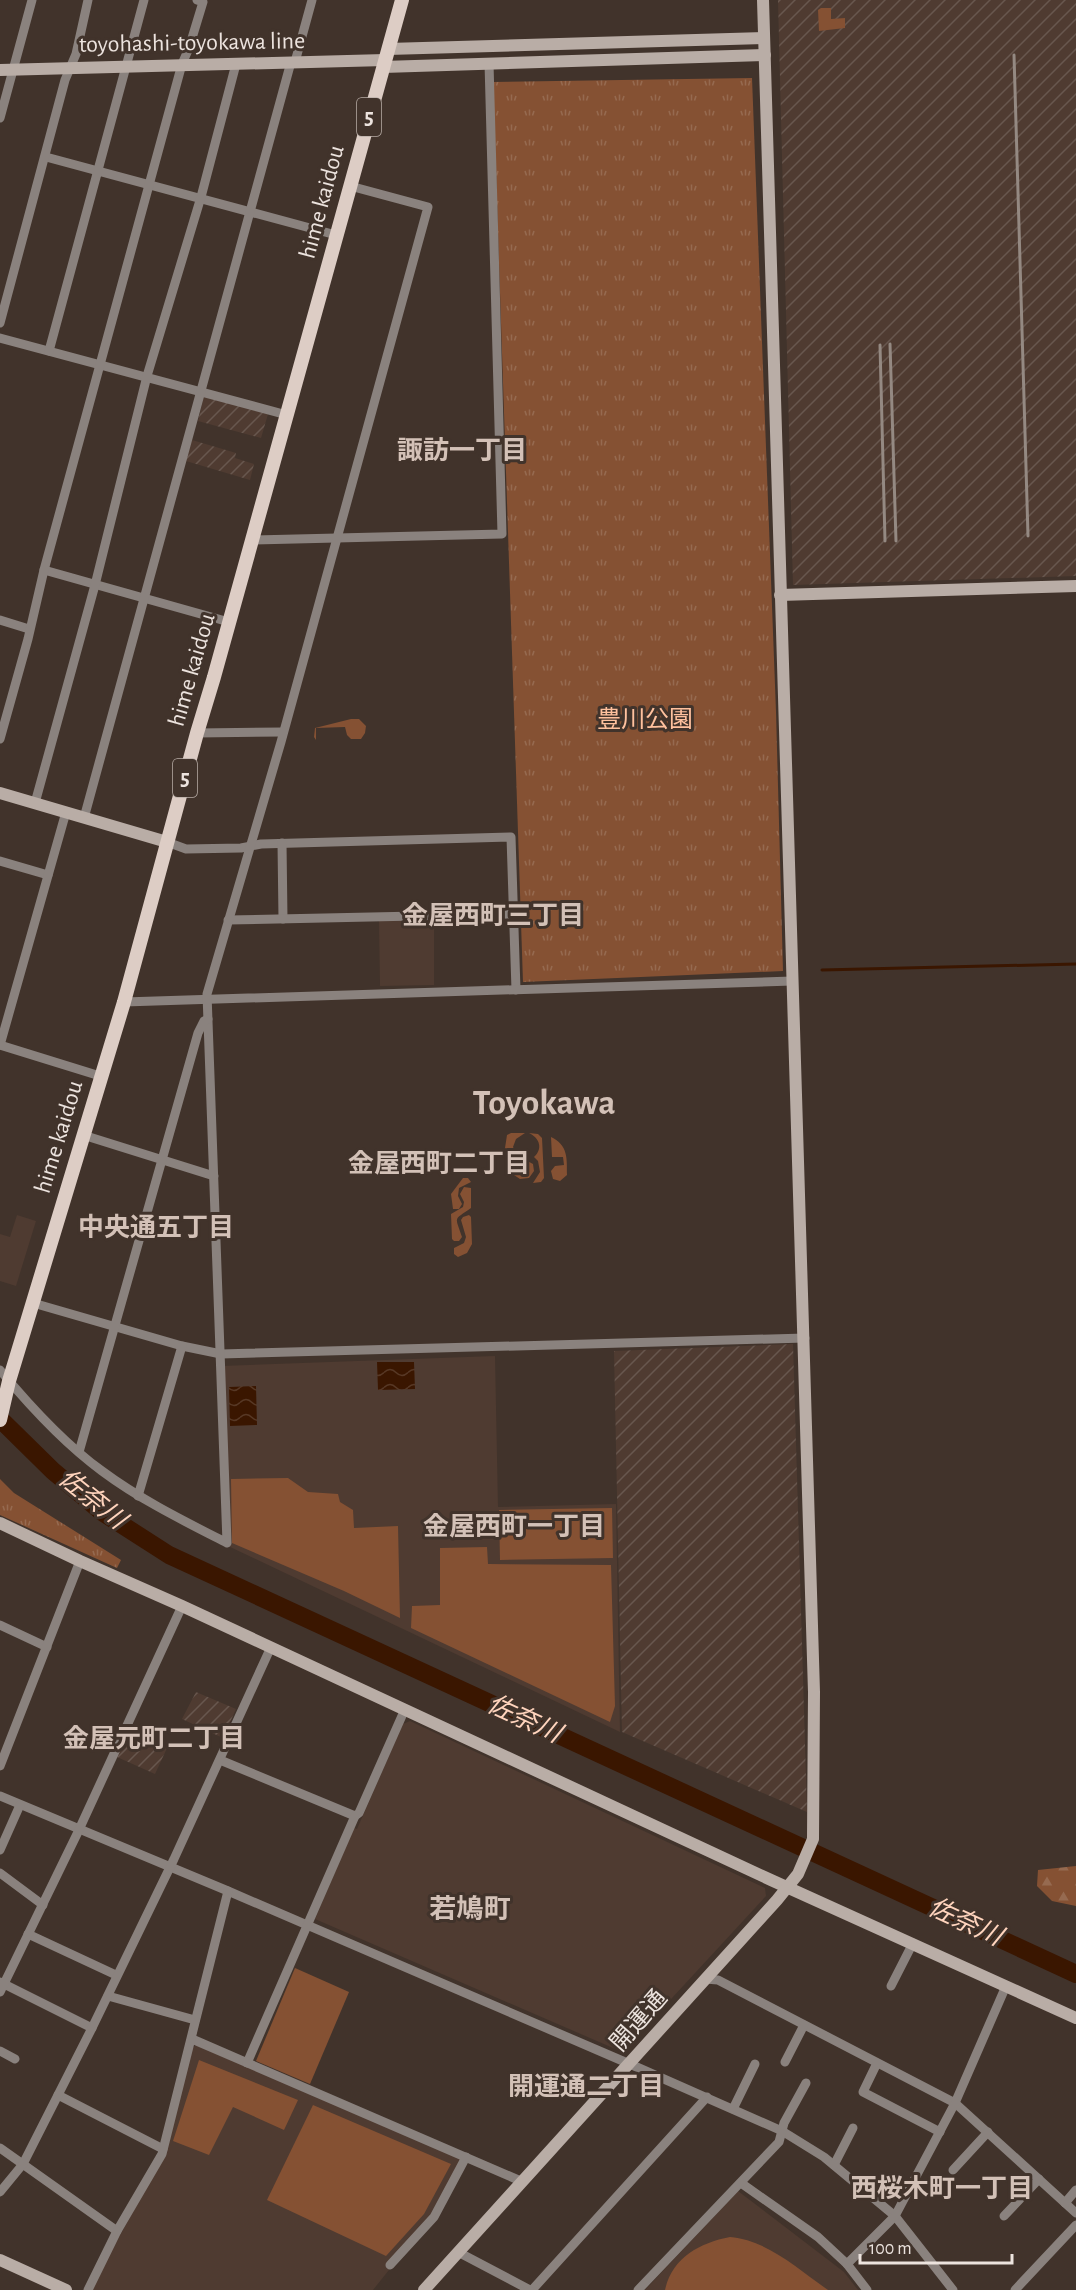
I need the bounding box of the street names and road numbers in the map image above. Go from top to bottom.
street label: toyohashi-toyokawa line [79,29,305,57]
road number: 5 [357,98,381,136]
street label: hime kaidou [295,143,349,261]
street label: hime kaidou [164,611,220,729]
road number: 5 [173,759,197,797]
street label: hime kaidou [31,1078,87,1196]
street label: 開運通 [606,1985,672,2056]

